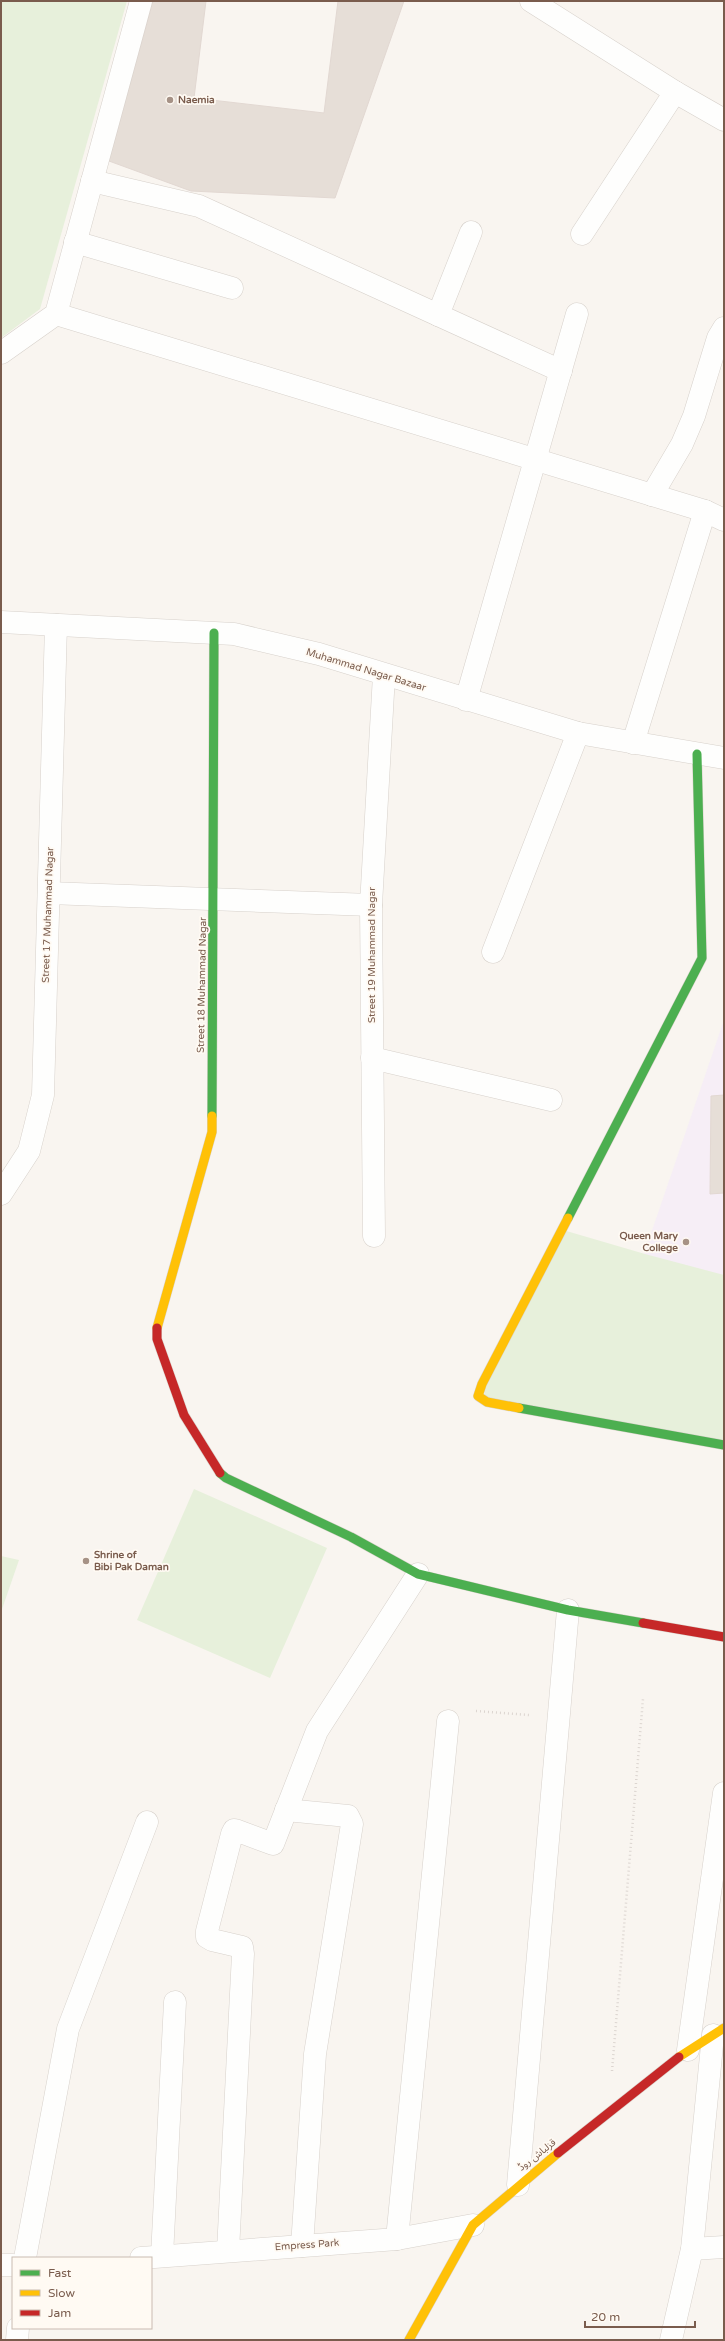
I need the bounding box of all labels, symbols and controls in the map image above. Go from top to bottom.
place label: Naemia [178,94,215,106]
marker: Naemia [165,95,175,105]
street label: Muhammad Nagar Bazaar [305,646,428,694]
street label: Street 17 Muhammad Nagar [40,847,56,983]
street label: Street 19 Muhammad Nagar [366,887,378,1023]
street label: Street 18 Muhammad Nagar [195,917,209,1053]
place label: Queen Mary College [619,1230,679,1254]
marker: Queen Mary College [681,1237,691,1247]
place label: Shrine of Bibi Pak Daman [94,1549,169,1573]
marker: Shrine of Bibi Pak Daman [81,1556,91,1566]
street label: قزلباش روڈ [516,2136,559,2173]
street label: Empress Park [274,2237,340,2253]
legend [12,2257,152,2329]
text: Fast [48,2266,72,2280]
text: Slow [48,2286,75,2300]
scale bar [585,2303,695,2329]
text: Jam [48,2306,71,2320]
text: 20 m [591,2310,620,2324]

